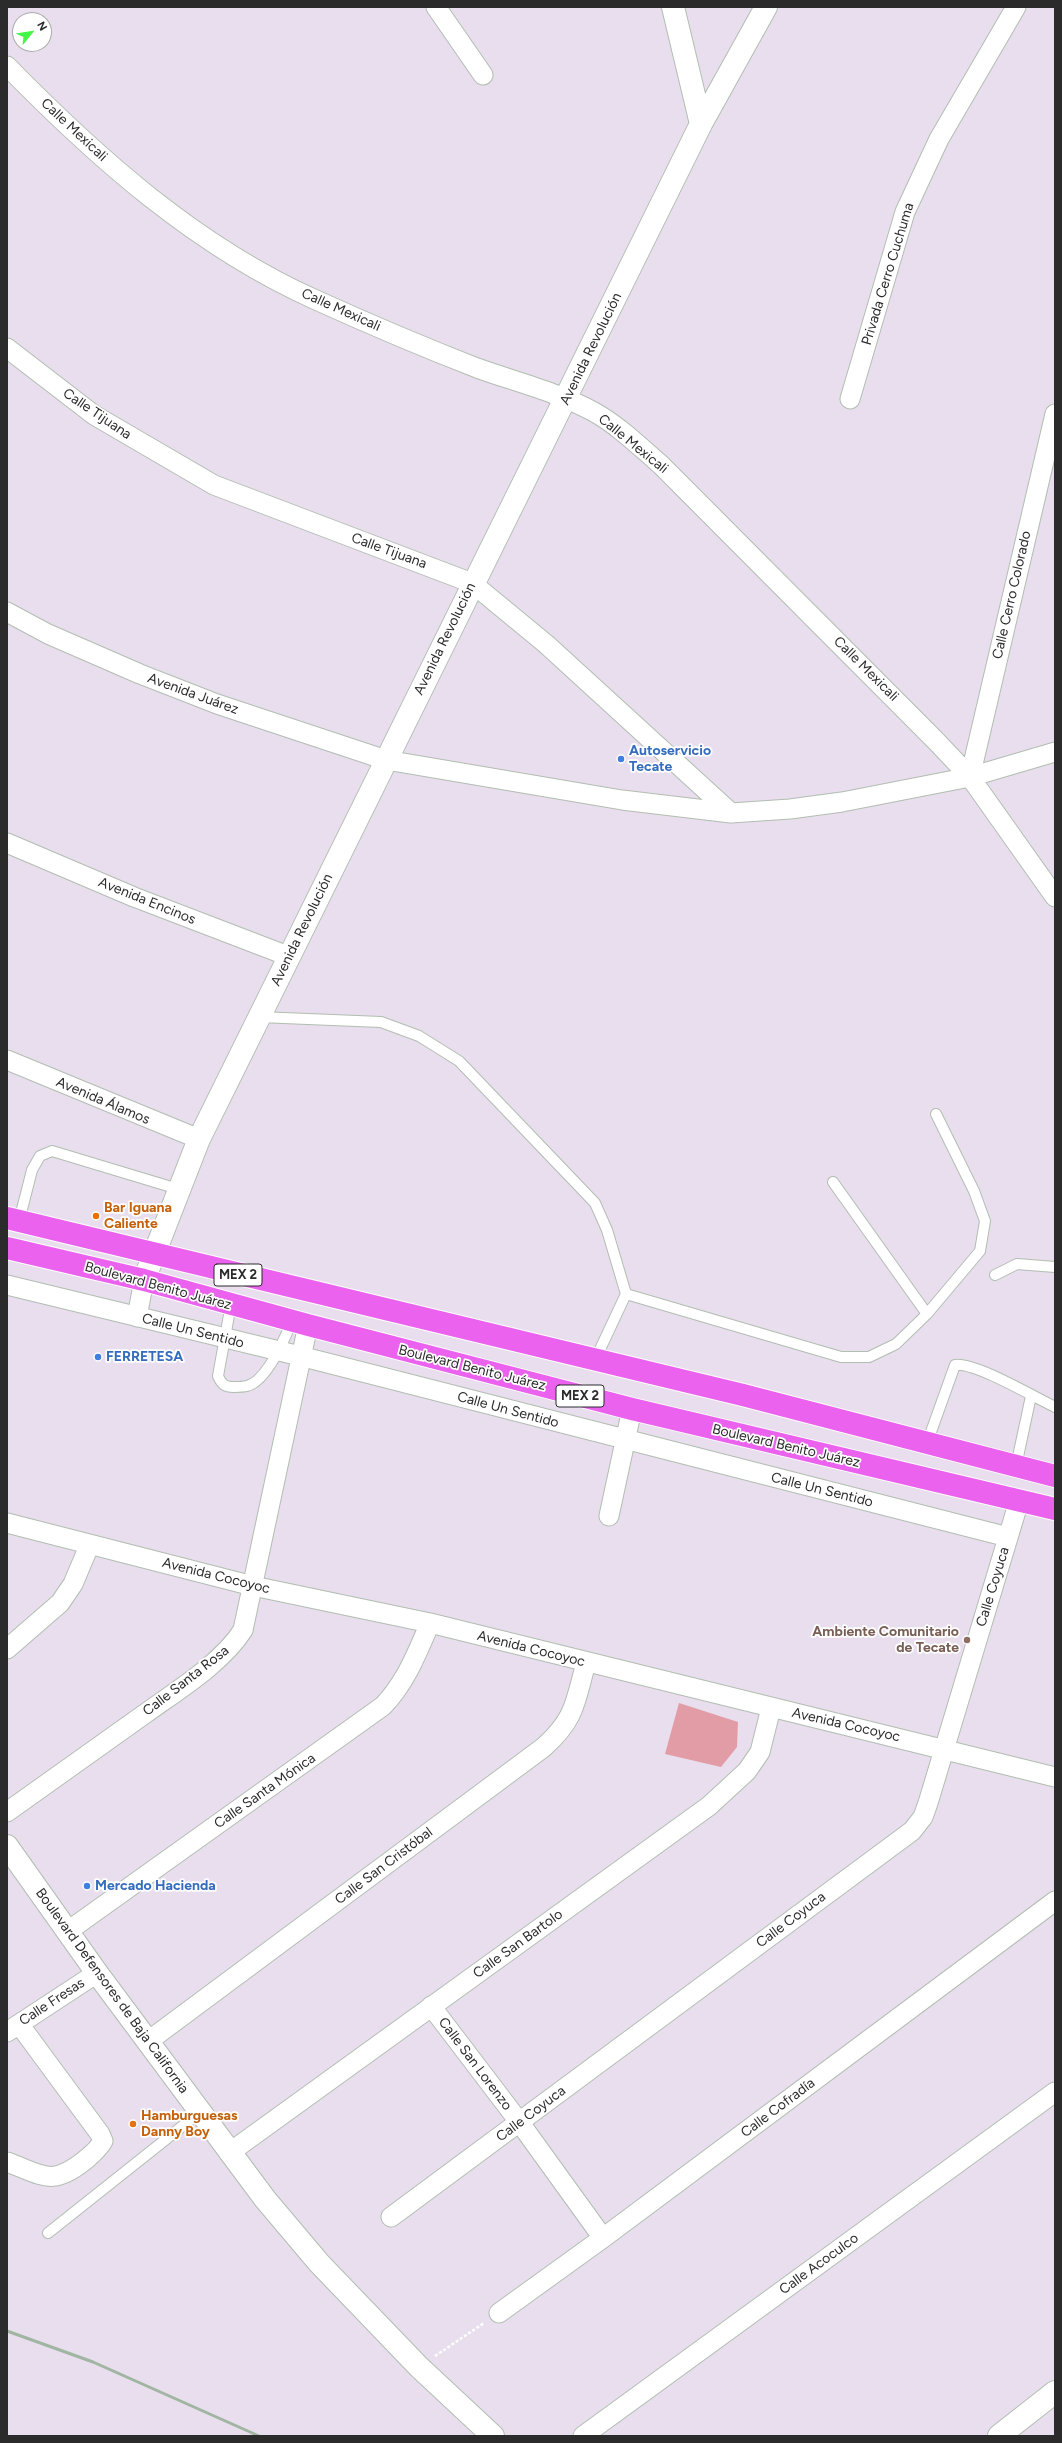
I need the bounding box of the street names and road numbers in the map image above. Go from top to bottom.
street label: Calle Mexicali [37,95,111,165]
street label: Privada Cerro Cuchuma [858,201,918,347]
street label: Calle Mexicali [299,285,383,335]
street label: Avenida Revolución [556,290,626,408]
street label: Calle Tijuana [59,385,135,443]
street label: Calle Mexicali [595,411,671,477]
street label: Calle Cerro Colorado [989,529,1035,661]
street label: Calle Tijuana [349,530,429,572]
street label: Avenida Revolución [410,580,480,698]
street label: Calle Mexicali [830,633,902,705]
street label: Avenida Juárez [145,670,241,718]
street label: Avenida Revolución [267,871,337,989]
street label: Avenida Encinos [96,874,198,928]
street label: Avenida Álamos [54,1074,152,1128]
street label: Boulevard Benito Juárez [83,1258,233,1314]
road number: MEX 2 [214,1264,262,1286]
street label: Calle Un Sentido [140,1310,246,1352]
street label: Boulevard Benito Juárez [397,1342,547,1394]
road number: MEX 2 [556,1385,604,1407]
street label: Calle Un Sentido [455,1388,561,1432]
street label: Boulevard Benito Juárez [710,1421,862,1471]
street label: Calle Un Sentido [769,1469,875,1511]
street label: Calle Coyuca [973,1545,1013,1629]
street label: Avenida Cocoyoc [160,1554,272,1598]
street label: Avenida Cocoyoc [475,1627,587,1671]
street label: Calle Santa Rosa [140,1642,232,1720]
street label: Avenida Cocoyoc [790,1704,902,1746]
street label: Calle Santa Mónica [211,1750,319,1832]
street label: Calle San Cristóbal [332,1824,436,1908]
street label: Boulevard Defensores de Baja California [32,1885,192,2097]
street label: Calle Coyuca [753,1888,829,1952]
street label: Calle San Bartolo [470,1906,566,1982]
street label: Calle Fresas [16,1975,88,2029]
street label: Calle San Lorenzo [435,2014,515,2114]
street label: Calle Cofradía [738,2075,818,2141]
street label: Calle Coyuca [493,2082,569,2146]
street label: Calle Acoculco [776,2230,862,2298]

